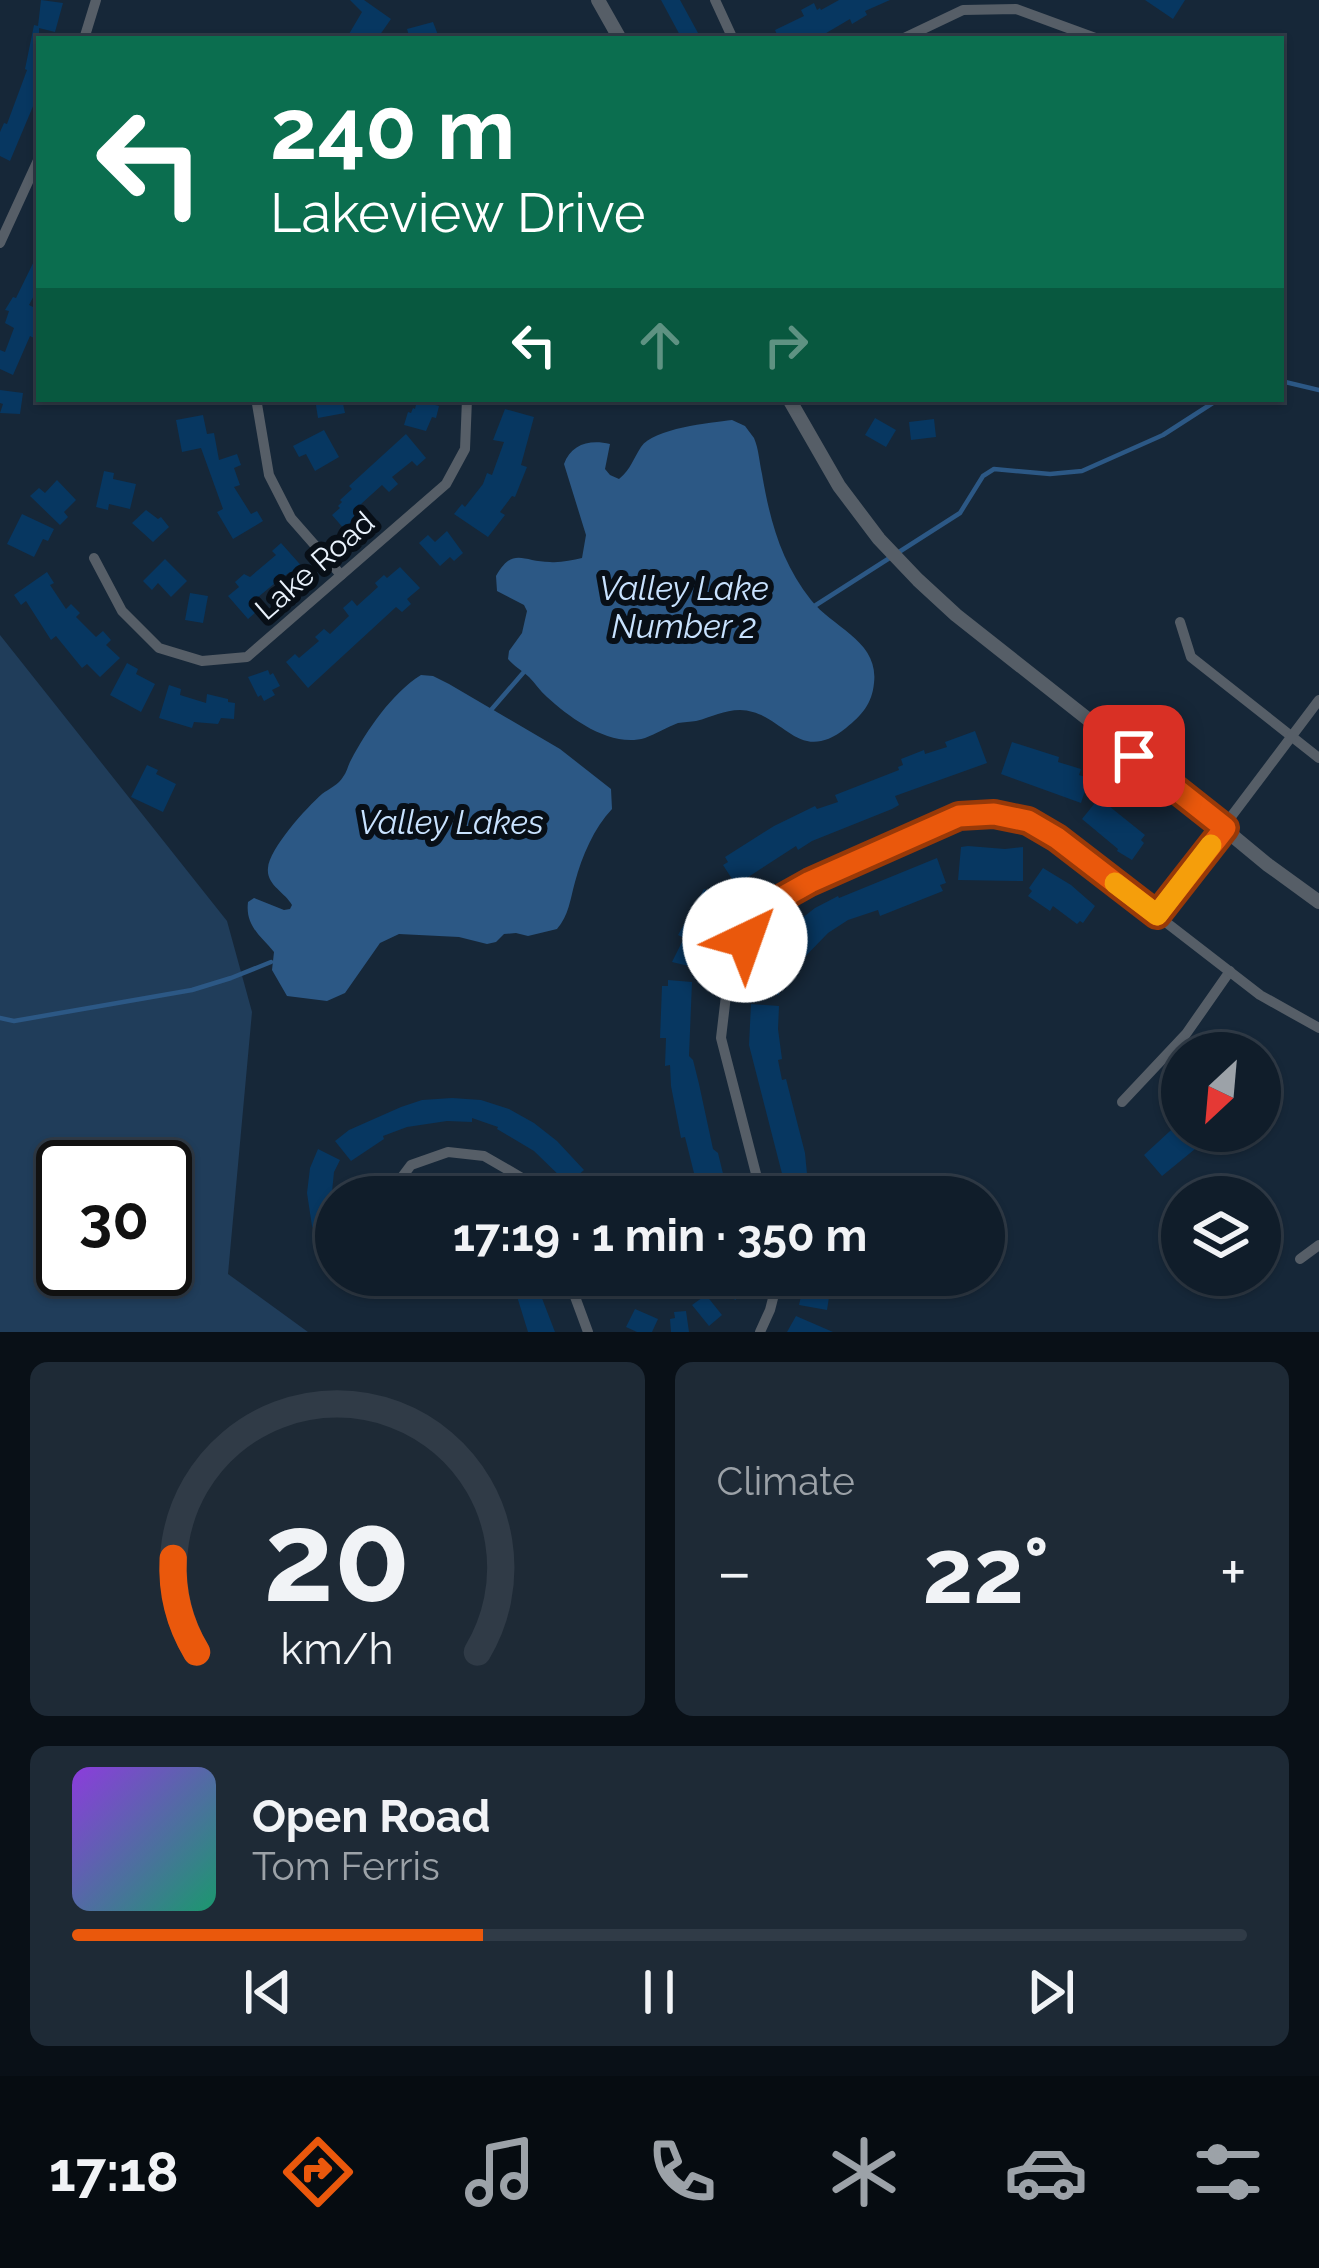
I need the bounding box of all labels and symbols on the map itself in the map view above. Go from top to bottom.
street label: Lake Road [248,504,381,627]
water label: Valley Lake Number 2 [599,569,769,646]
pin [1083,705,1185,807]
water label: Valley Lakes [358,803,544,842]
position arrow [682,877,808,1003]
north arrow [1161,1032,1281,1152]
speed limit sign: 30 [36,1140,192,1296]

